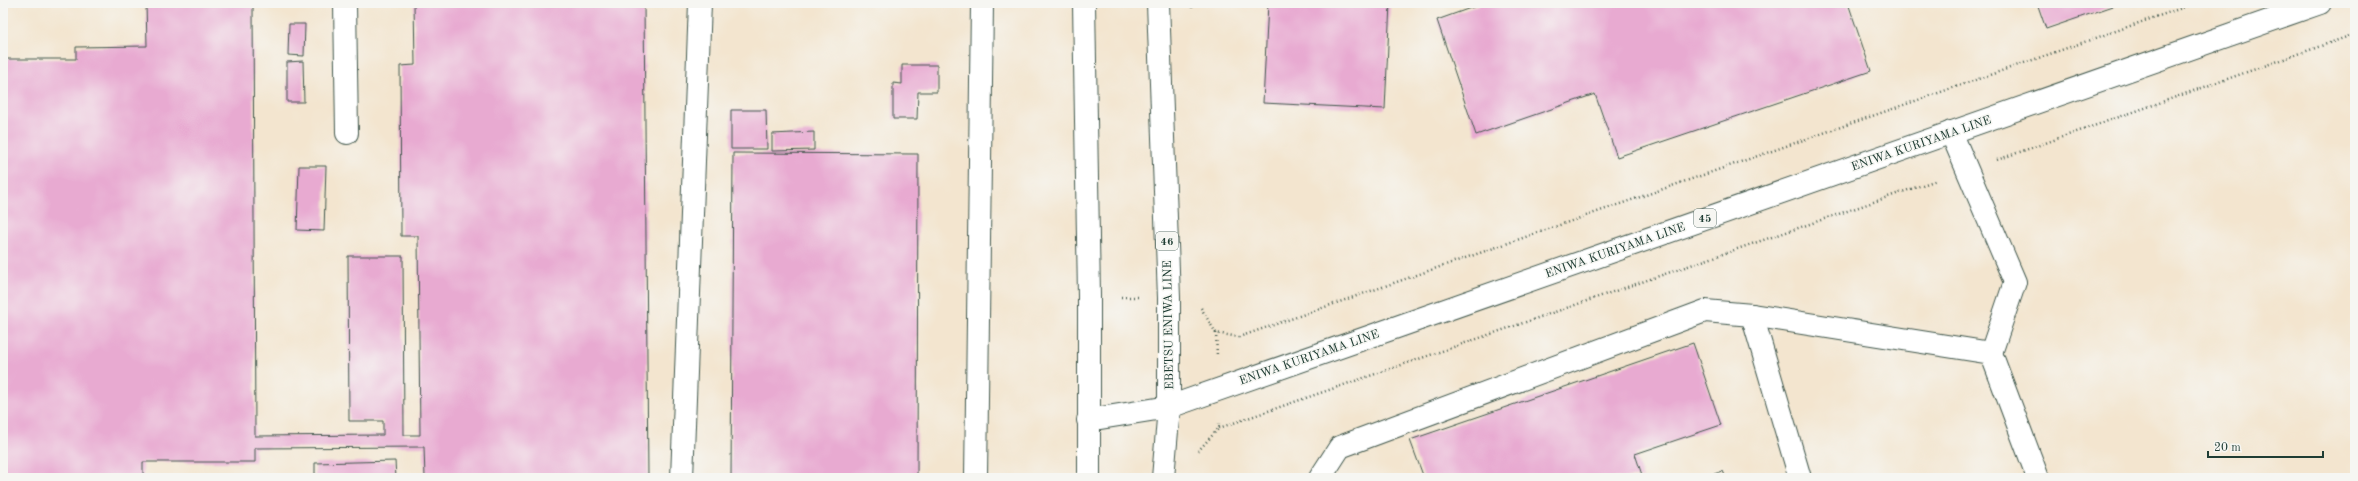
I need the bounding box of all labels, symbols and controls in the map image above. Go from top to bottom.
street label: ENIWA KURIYAMA LINE [1850,114,1993,174]
road number: 45 [1694,209,1716,227]
street label: ENIWA KURIYAMA LINE [1544,221,1687,281]
road number: 46 [1156,232,1178,250]
street label: EBETSU ENIWA LINE [1162,260,1176,390]
street label: ENIWA KURIYAMA LINE [1238,328,1381,388]
scale bar [2208,433,2323,459]
text: 20 m [2214,442,2241,454]

